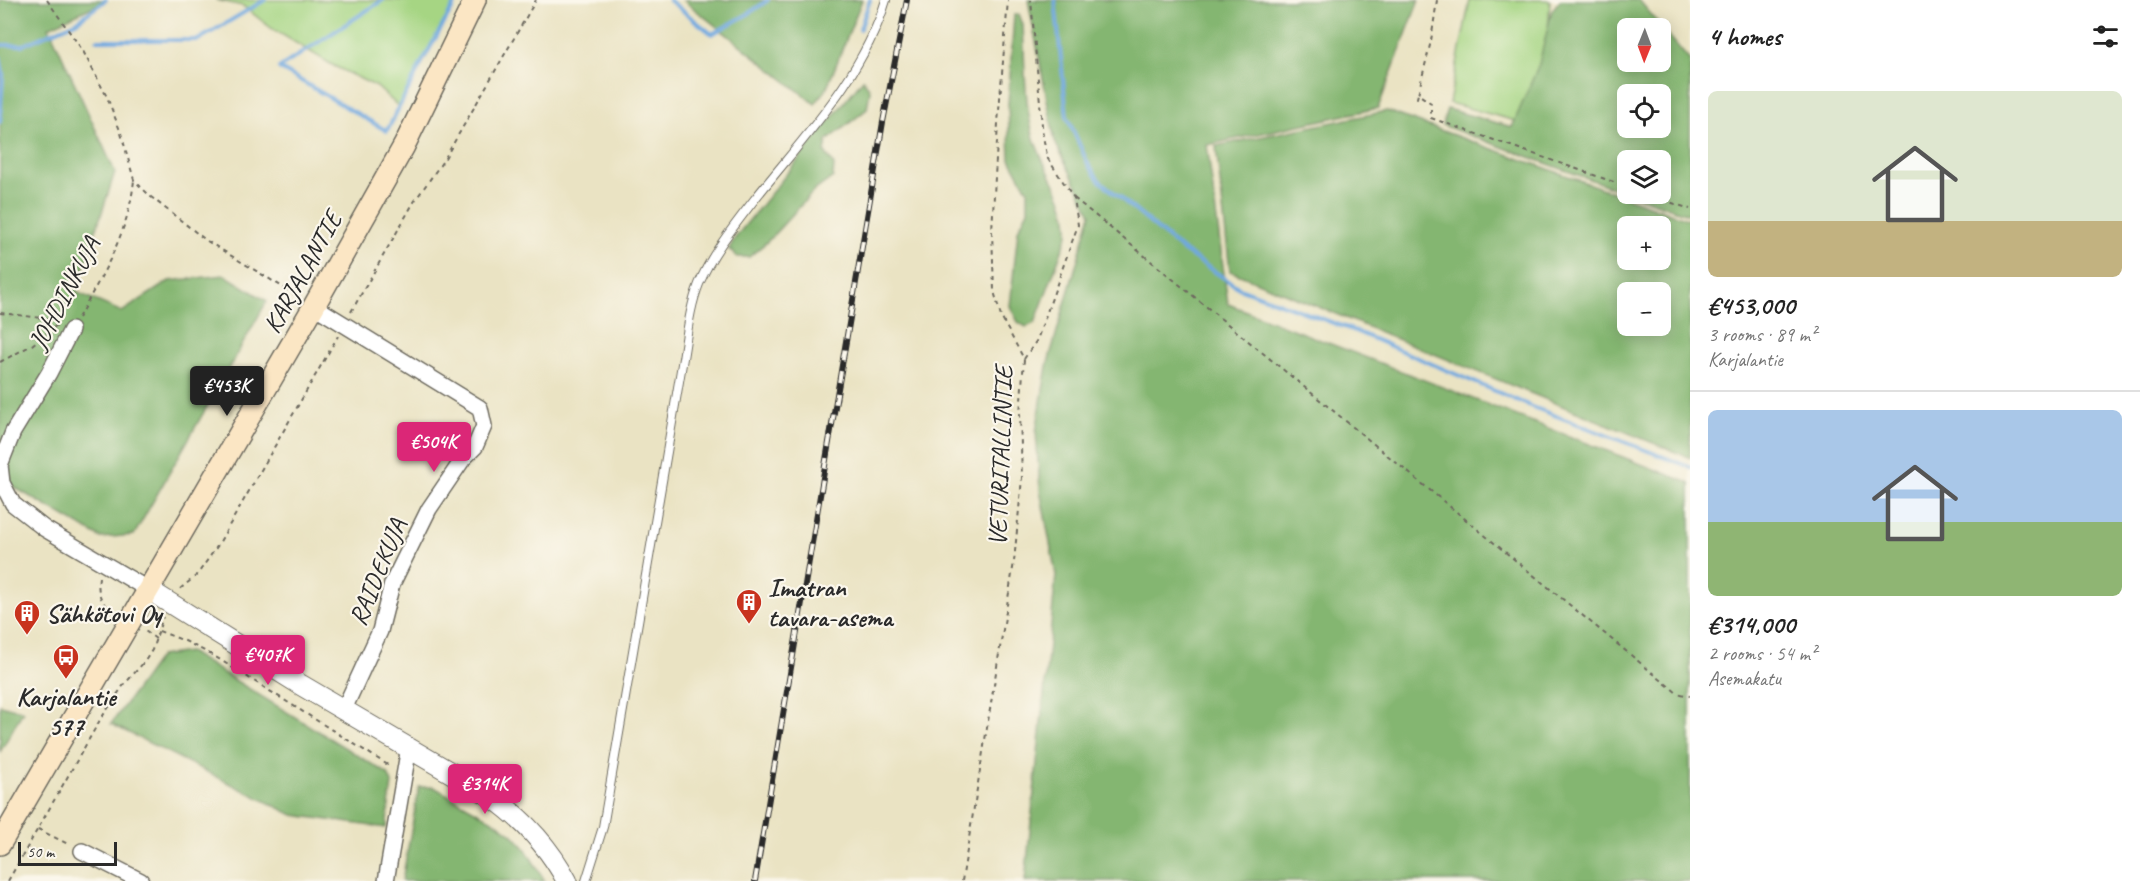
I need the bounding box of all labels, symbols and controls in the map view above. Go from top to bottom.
north arrow [1617,18,1671,72]
map controls [1617,18,1671,336]
text: 4 homes [1708,20,1781,53]
icon: filters [2089,20,2122,53]
button: locate [1617,84,1671,138]
icon: home [1861,130,1969,238]
button: layers [1617,150,1671,204]
street label: KARJALANTIE [256,202,351,339]
button: + [1617,216,1671,270]
street label: JOHDINKUJA [20,230,109,357]
button: − [1617,282,1671,336]
text: €453,000 [1708,289,1795,322]
text: 3 rooms · 89 m² [1708,322,1816,347]
text: Karjalantie [1708,347,1783,372]
street label: VETURITALLINTIE [981,362,1020,547]
pin: €453K [185,366,269,417]
text: €453K [204,373,250,398]
pin: €504K [392,422,476,473]
text: €504K [411,429,457,454]
icon: home [1861,449,1969,557]
street label: RAIDEKUJA [341,513,414,630]
place label: Imatran tavara-asema [768,571,894,634]
building icon: Imatran tavara-asema [734,587,764,625]
place label: Sähkötovi Oy [46,597,165,630]
building icon: Sähkötovi Oy [12,598,42,636]
text: €314,000 [1708,608,1795,641]
pin: €407K [226,635,310,686]
text: 2 rooms · 54 m² [1708,641,1816,666]
bus stop icon: Karjalantie 577 [51,642,81,680]
text: €407K [245,642,291,667]
text: Asemakatu [1708,666,1781,691]
place label: Karjalantie 577 [16,680,118,743]
pin: €314K [443,764,527,815]
text: €314K [462,771,508,796]
scale bar [18,839,117,866]
text: 50 m [27,842,54,862]

